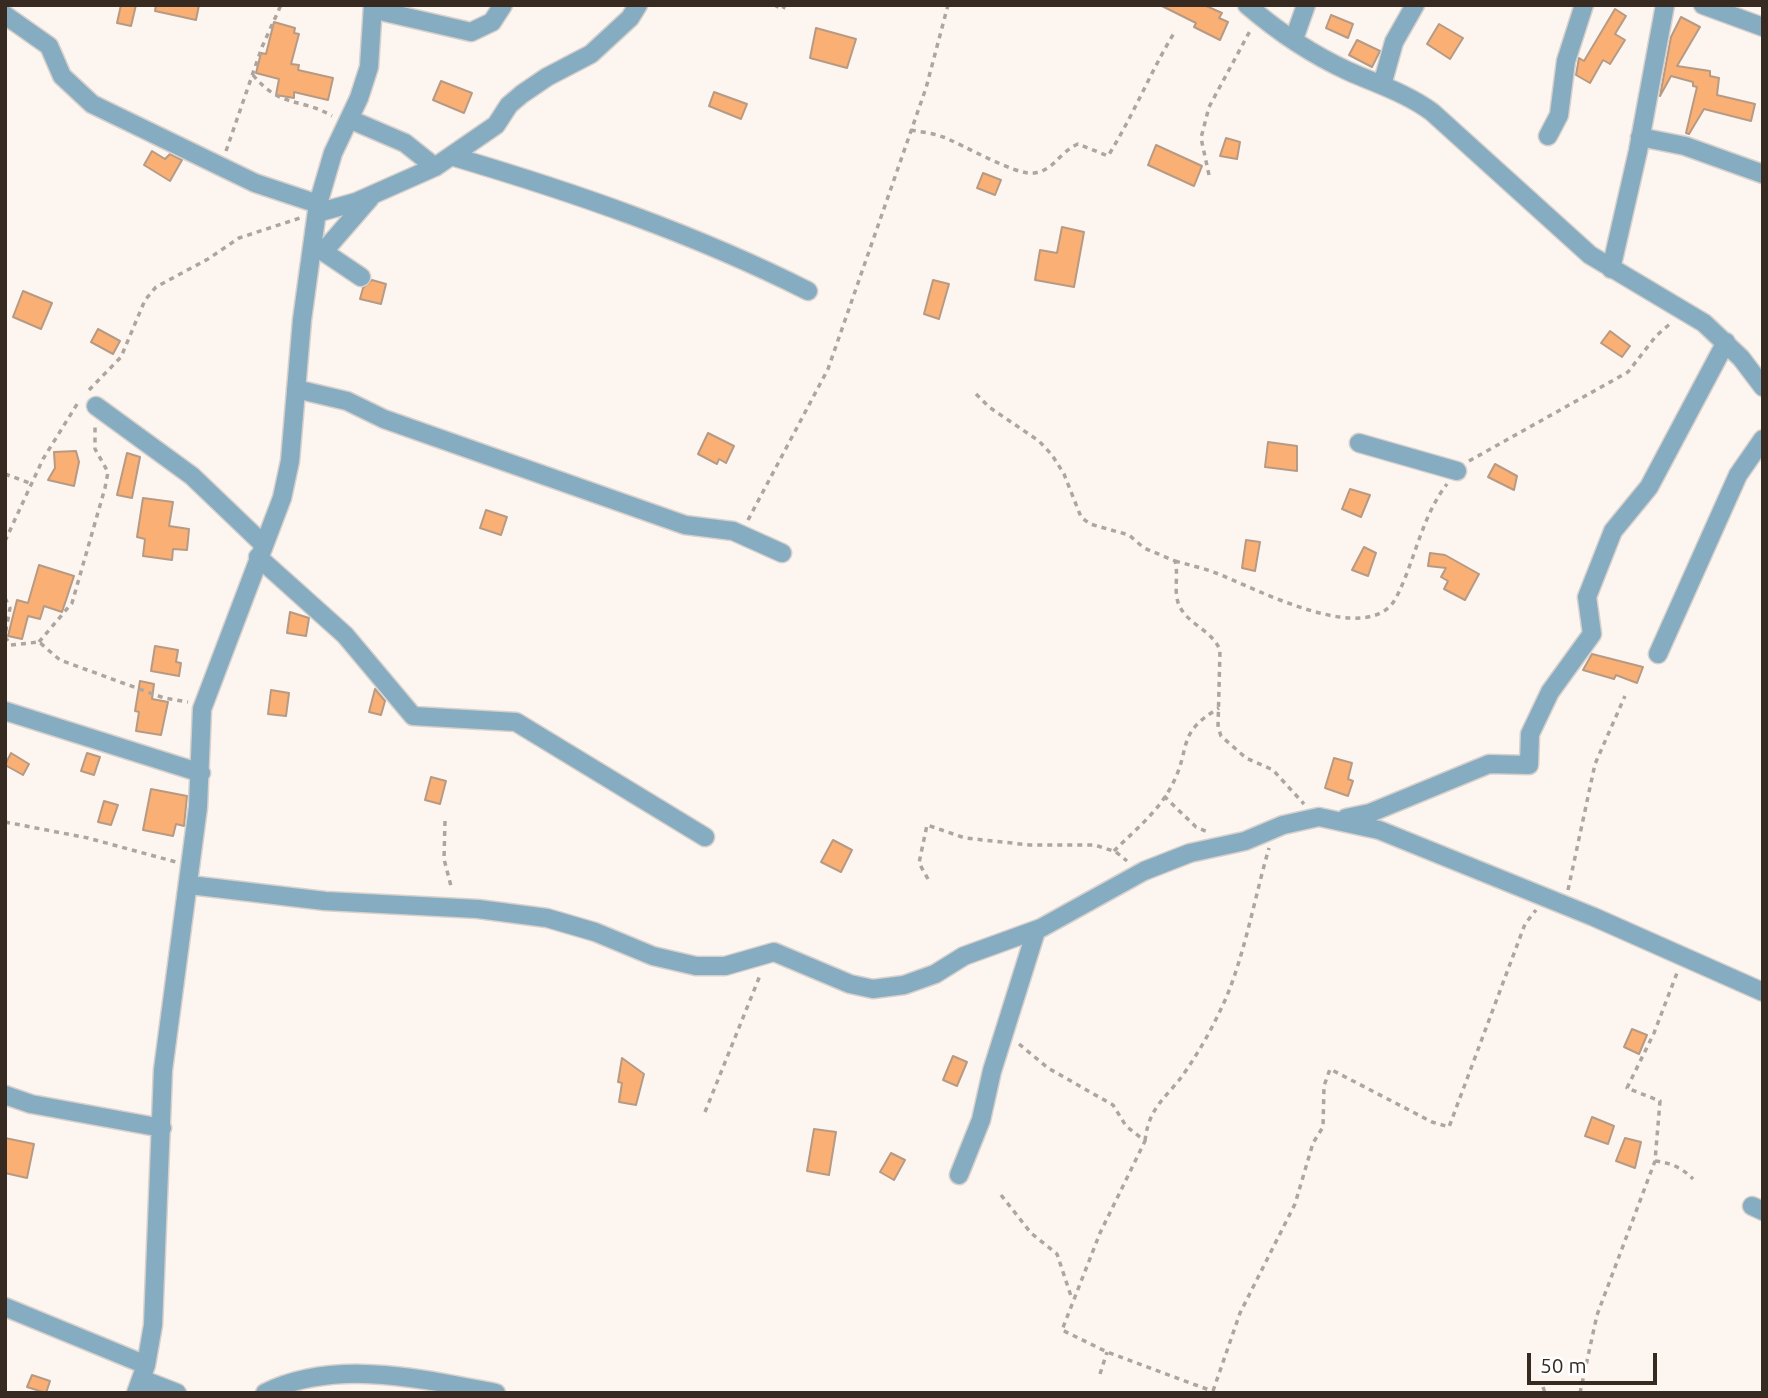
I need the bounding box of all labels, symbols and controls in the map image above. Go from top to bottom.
scale bar [1530,1338,1660,1382]
text: 50 m [1540,1353,1587,1377]

